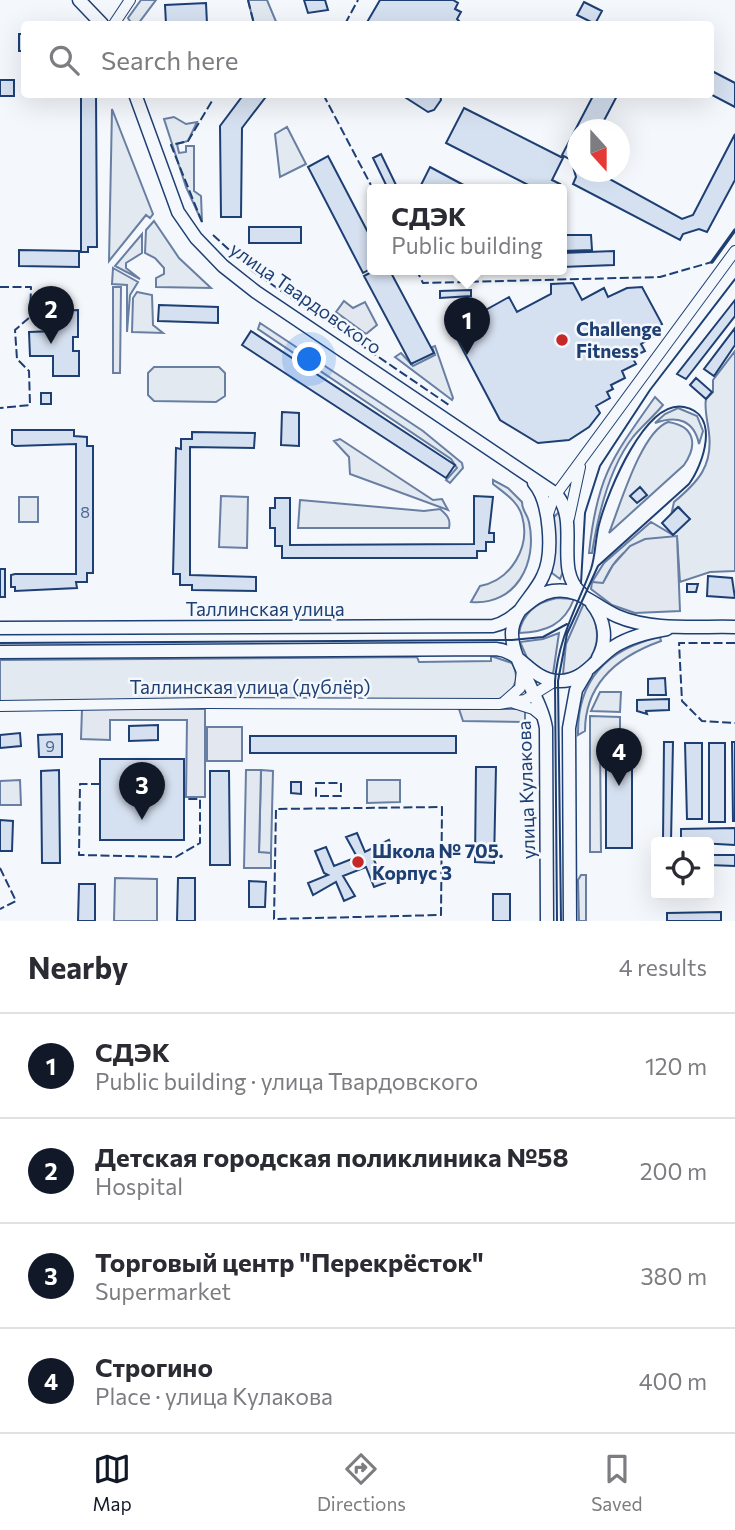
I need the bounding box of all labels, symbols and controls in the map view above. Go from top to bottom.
search box [21,21,714,98]
icon: search [45,41,83,79]
text: Search here [101,44,239,75]
north arrow [567,119,630,182]
popup [367,184,567,275]
text: СДЭК [391,200,466,231]
text: Public building [391,231,543,259]
street label: улица Твардовского [226,237,387,359]
pin: 2 [28,286,74,344]
pin: 1 [444,297,490,355]
place label: Challenge Fitness [576,317,662,362]
marker: Challenge Fitness [554,332,570,348]
your location [292,342,326,376]
house number: 8 [80,502,90,521]
street label: Таллинская улица [185,597,345,620]
street label: Таллинская улица (дублёр) [130,675,370,698]
street label: улица Кулакова [512,720,539,860]
pin: 4 [596,728,642,786]
house number: 9 [45,736,55,755]
pin: 3 [119,762,165,820]
map controls [651,837,714,900]
button: locate [651,837,714,900]
place label: Школа № 705. Корпус 3 [372,839,504,884]
marker: Школа № 705. Корпус 3 [350,854,366,870]
text: Nearby [28,948,128,985]
text: 4 results [619,953,707,981]
text: СДЭК [95,1036,170,1067]
text: 1 [46,1052,56,1080]
text: 120 m [645,1052,707,1080]
text: Public building · улица Твардовского [95,1067,478,1095]
text: Детская городская поликлиника №58 [95,1141,569,1172]
text: 2 [44,1157,58,1185]
text: 200 m [640,1157,707,1185]
text: Hospital [95,1172,183,1200]
text: Торговый центр "Перекрёсток" [95,1246,484,1277]
text: 3 [44,1262,58,1290]
text: 380 m [640,1262,707,1290]
text: Supermarket [95,1277,231,1305]
text: Строгино [95,1351,213,1382]
text: 4 [44,1367,58,1395]
text: 400 m [639,1367,707,1395]
text: Place · улица Кулакова [95,1382,333,1410]
tab: Map [93,1450,132,1515]
tab: Directions [317,1450,406,1515]
tab: Saved [591,1450,642,1515]

